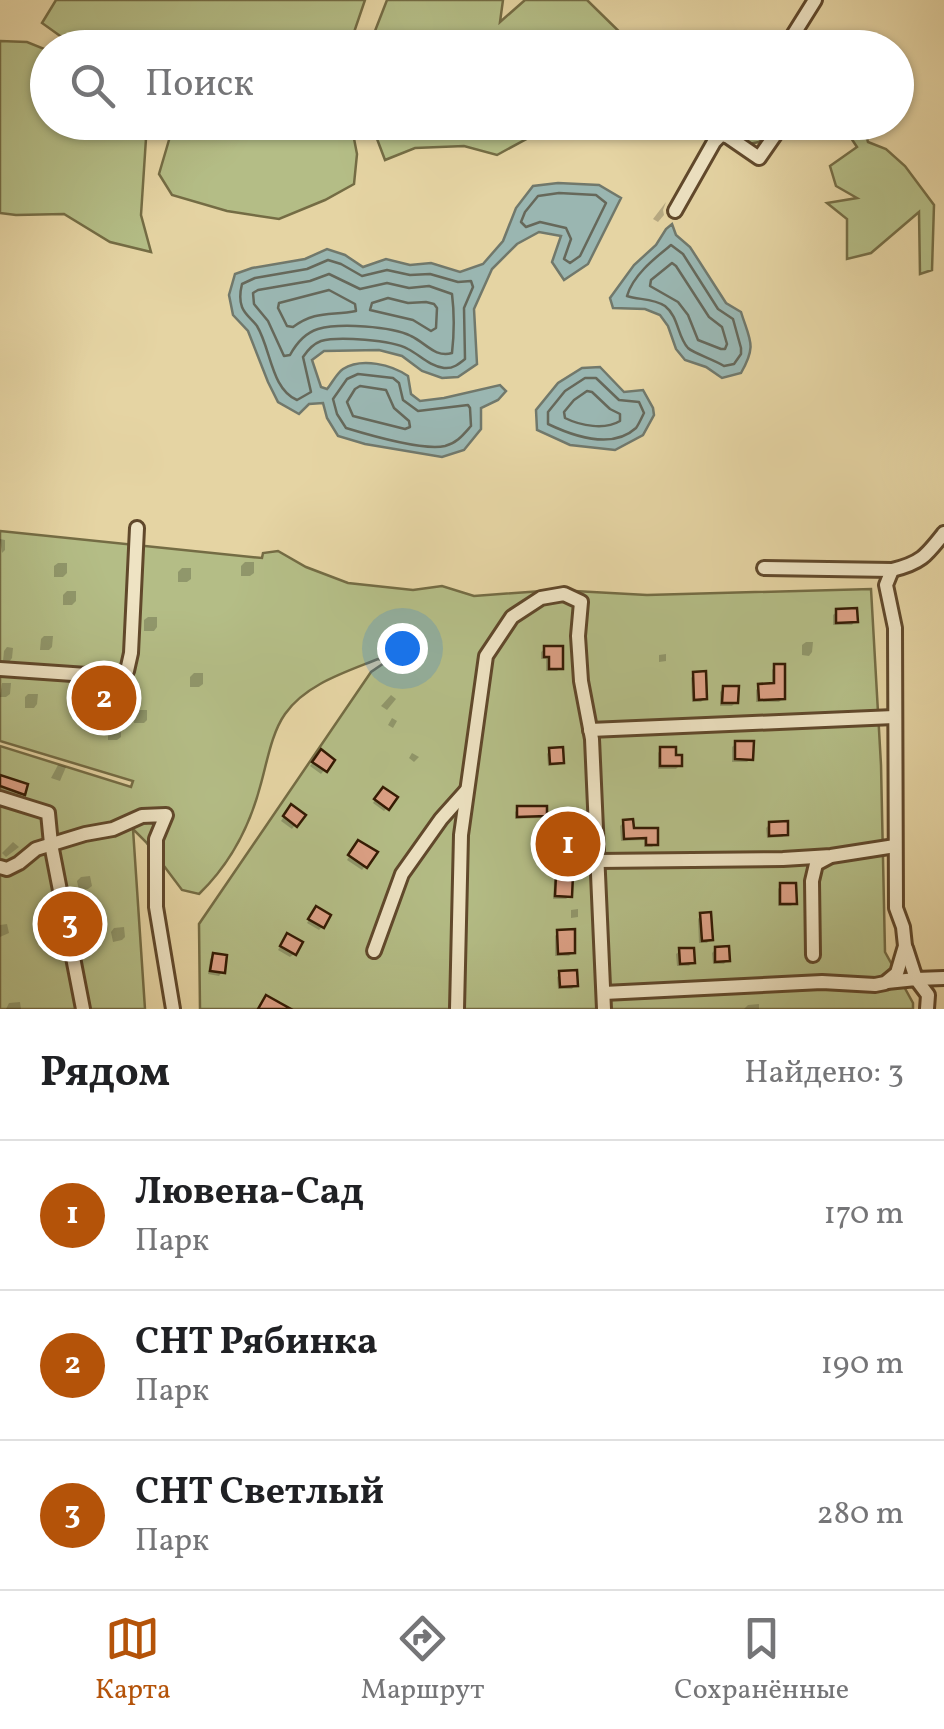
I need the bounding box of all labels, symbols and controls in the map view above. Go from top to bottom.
search box [30,30,914,140]
icon: search [65,58,120,113]
text: Поиск [145,59,254,112]
your location [377,623,428,674]
pin: 2 [72,660,136,736]
pin: 1 [536,806,600,882]
pin: 3 [38,886,102,962]
text: Рядом [40,1045,170,1104]
text: Найдено: 3 [744,1052,904,1096]
text: Лювена-Сад [135,1167,364,1220]
text: 1 [66,1193,79,1237]
text: 170 m [823,1193,904,1237]
text: Парк [135,1220,209,1264]
text: СНТ Рябинка [135,1317,378,1370]
text: 2 [64,1343,81,1387]
text: 190 m [820,1343,904,1387]
text: Парк [135,1370,209,1414]
text: СНТ Светлый [135,1467,384,1520]
text: 3 [64,1493,81,1537]
text: 280 m [817,1493,904,1537]
text: Парк [135,1520,209,1564]
tab: Карта [95,1611,171,1710]
tab: Маршрут [361,1611,484,1710]
tab: Сохранённые [674,1611,849,1710]

